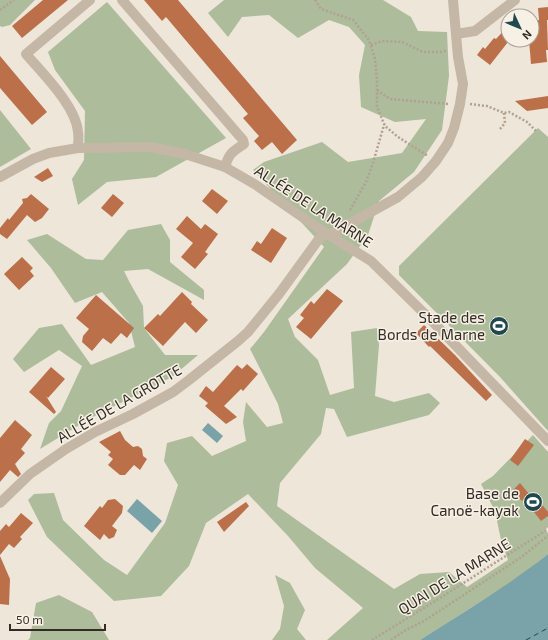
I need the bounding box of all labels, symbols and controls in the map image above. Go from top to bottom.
north arrow [500,8,540,48]
text: N [520,28,535,43]
street label: ALLÉE DE LA MARNE [251,161,377,251]
place label: Stade des Bords de Marne [378,308,485,343]
sports icon: Stade des Bords de Marne [488,315,510,337]
street label: ALLÉE DE LA GROTTE [53,360,185,446]
place label: Base de Canoë-kayak [431,484,519,519]
sports icon: Base de Canoë-kayak [522,491,544,513]
street label: QUAI DE LA MARNE [395,534,514,619]
scale bar [10,606,105,632]
text: 50 m [16,612,43,626]

